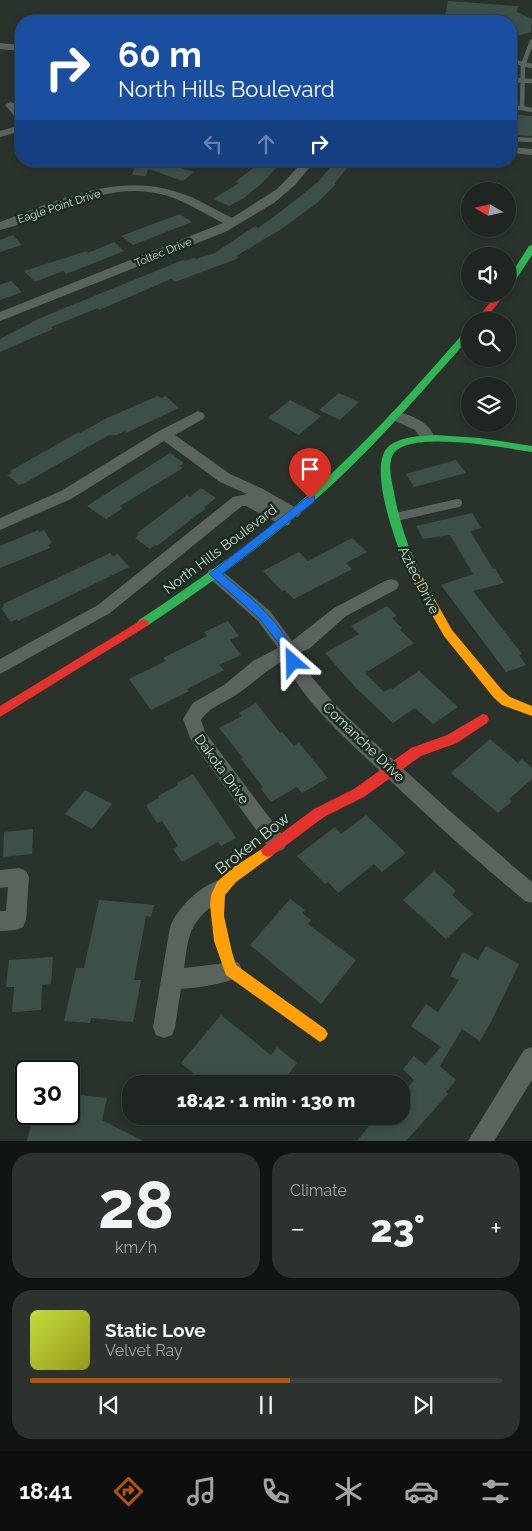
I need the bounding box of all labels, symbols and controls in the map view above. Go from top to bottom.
text: 60 m [118,34,202,75]
icon: right [35,35,100,100]
text: North Hills Boulevard [118,76,335,102]
icon: left [199,130,227,158]
icon: ahead [252,130,280,158]
icon: right [305,130,333,158]
north arrow [461,182,516,238]
map controls [461,182,516,432]
street label: Eagle Point Drive [16,187,103,226]
street label: Toltec Drive [133,235,194,270]
button: sound [461,247,516,302]
button: search [461,312,516,367]
button: layers [461,377,516,432]
pin [289,448,331,499]
icon: arrive [296,455,324,483]
street label: North Hills Boulevard [160,501,280,597]
street label: Aztec Drive [395,543,443,617]
position arrow [266,635,318,687]
street label: Comanche Drive [320,699,408,785]
street label: Dakota Drive [191,731,253,807]
street label: Broken Bow [211,808,293,878]
speed limit sign: 30 [15,1060,80,1125]
text: 18:42 · 1 min · 130 m [177,1089,355,1111]
text: 28 [98,1167,174,1243]
text: Climate [290,1181,347,1200]
text: 23° [371,1206,425,1251]
text: − [290,1212,305,1245]
text: + [490,1212,502,1245]
text: km/h [115,1238,157,1257]
text: Static Love [105,1319,206,1341]
text: Velvet Ray [105,1341,183,1360]
icon: previous [95,1391,123,1419]
icon: pause [252,1391,280,1419]
icon: next [409,1391,437,1419]
icon: directions [111,1474,146,1509]
icon: music [184,1474,219,1509]
icon: phone [258,1474,293,1509]
icon: climate [331,1474,366,1509]
icon: car [404,1474,439,1509]
icon: filters [478,1474,513,1509]
text: 18:41 [19,1478,72,1504]

